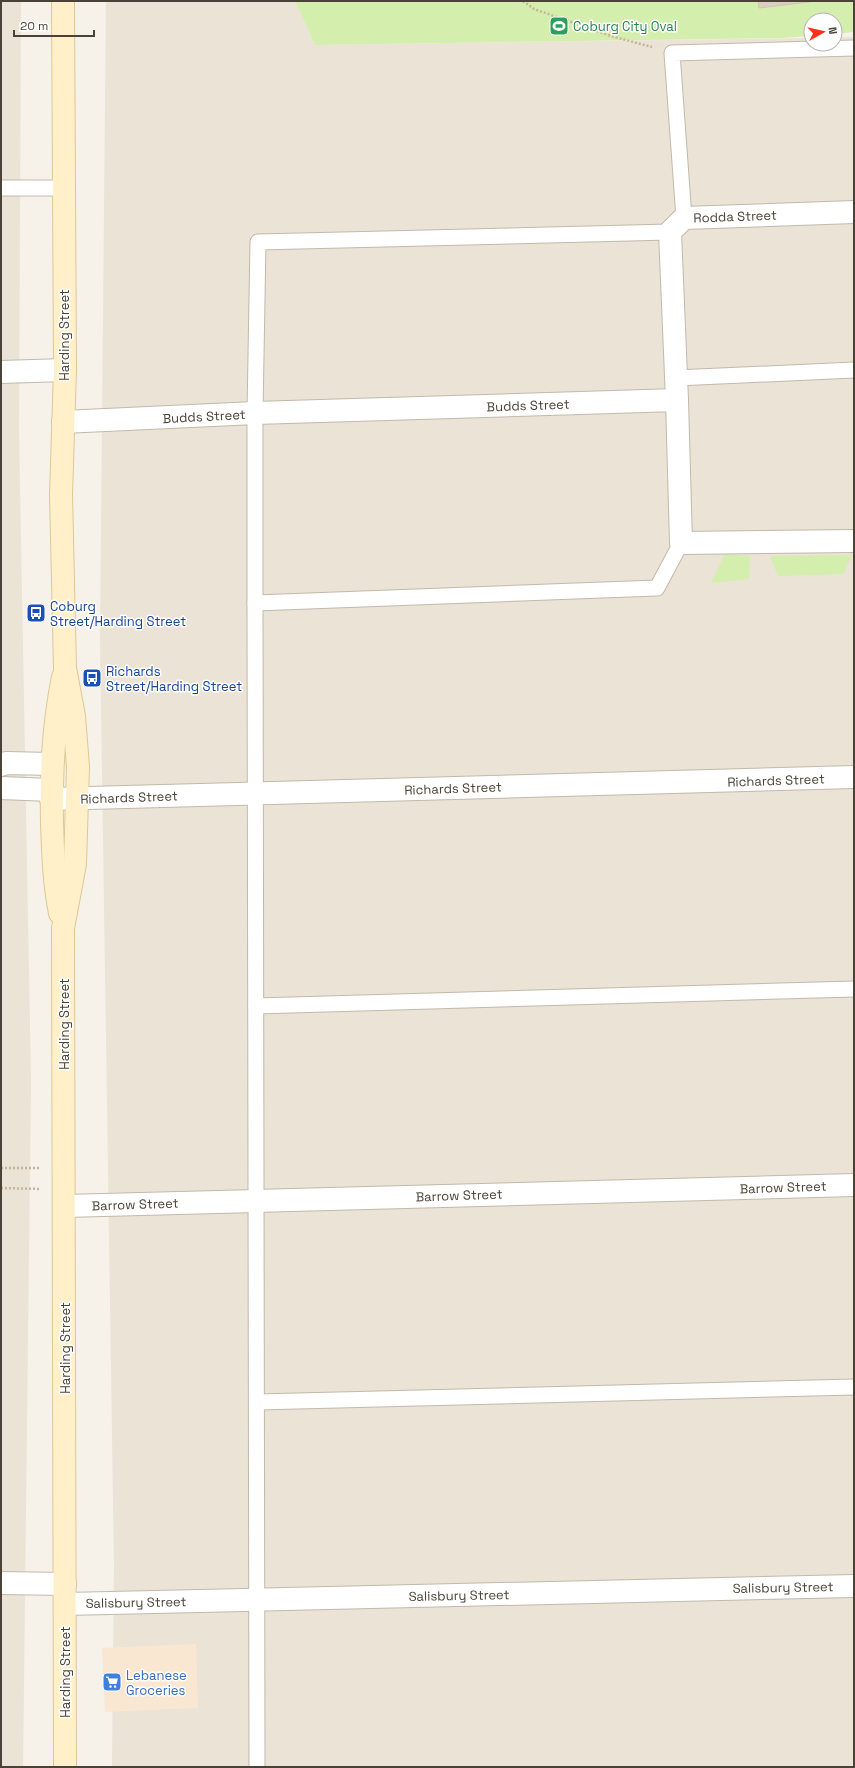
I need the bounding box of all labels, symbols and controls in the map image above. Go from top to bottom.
scale bar [14,12,94,38]
north arrow [803,12,843,52]
sports icon: Coburg City Oval [548,15,570,37]
text: 20 m [20,18,48,34]
place label: Coburg City Oval [573,18,677,35]
text: N [825,26,840,35]
street label: Rodda Street [693,207,777,226]
street label: Harding Street [56,289,73,381]
street label: Budds Street [486,396,570,415]
street label: Budds Street [162,406,246,427]
place label: Coburg Street/Harding Street [50,598,186,630]
bus stop icon: Coburg Street/Harding Street [25,602,47,624]
place label: Richards Street/Harding Street [106,663,242,695]
bus stop icon: Richards Street/Harding Street [81,667,103,689]
street label: Richards Street [727,770,825,791]
street label: Richards Street [404,778,502,799]
street label: Richards Street [80,787,178,808]
street label: Harding Street [56,978,73,1070]
street label: Barrow Street [739,1177,827,1198]
street label: Barrow Street [415,1185,503,1206]
street label: Barrow Street [91,1194,179,1215]
street label: Harding Street [57,1302,74,1394]
street label: Salisbury Street [732,1578,834,1597]
street label: Salisbury Street [408,1586,510,1605]
street label: Salisbury Street [85,1593,187,1612]
street label: Harding Street [57,1626,74,1718]
place label: Lebanese Groceries [126,1667,187,1699]
supermarket icon: Lebanese Groceries [101,1671,123,1693]

